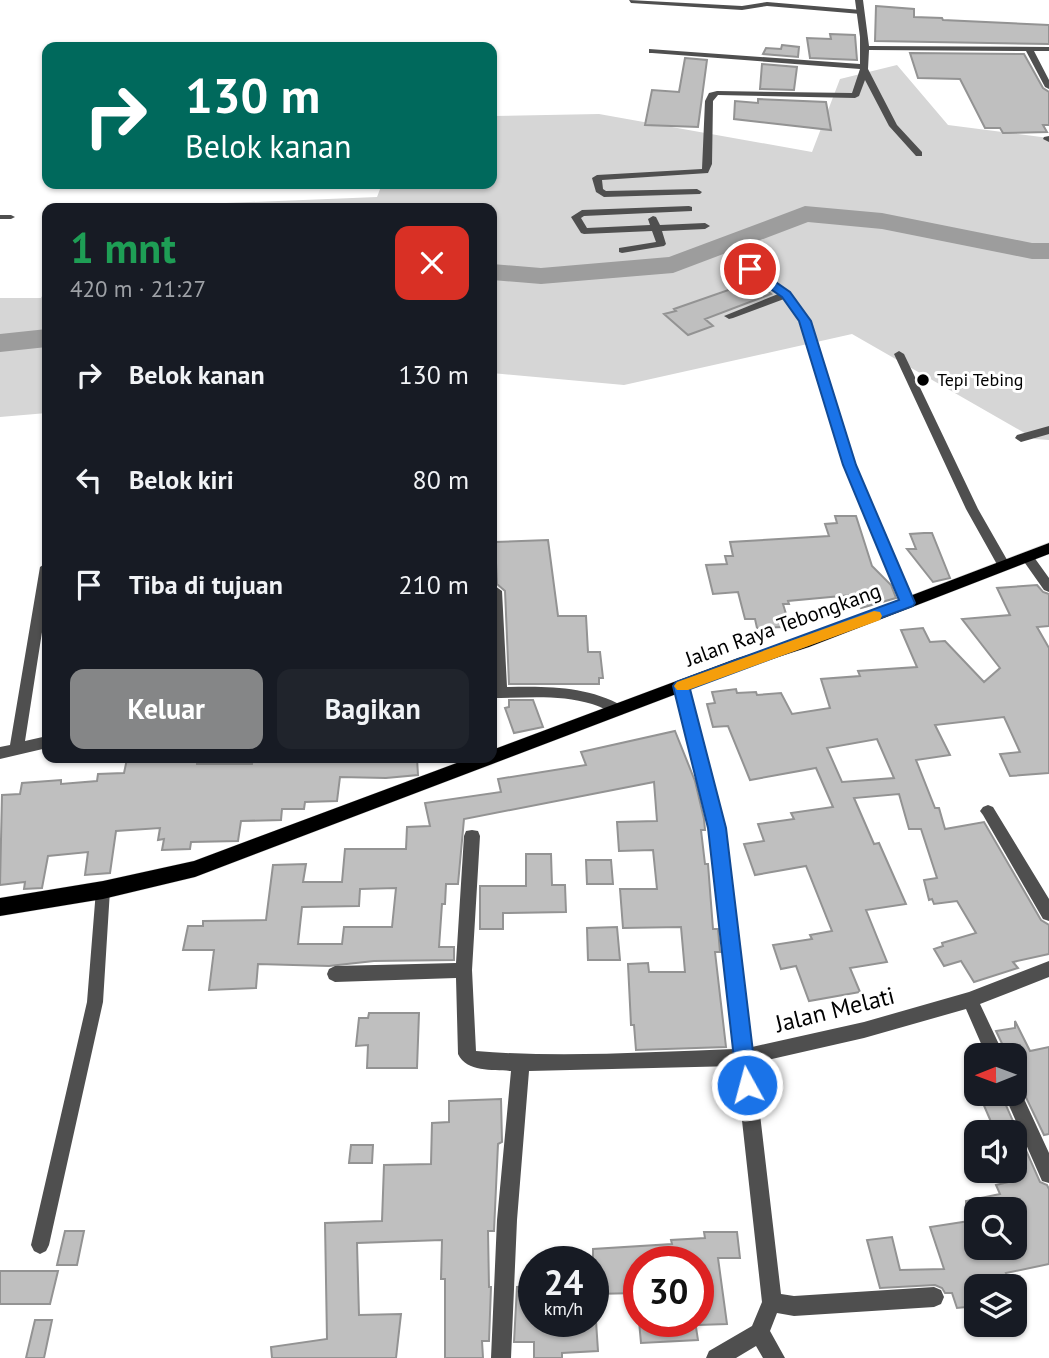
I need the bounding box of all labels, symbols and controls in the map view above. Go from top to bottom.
text: 130 m [185,63,320,127]
icon: right [70,70,161,161]
text: Belok kanan [185,125,351,167]
text: 1 mnt [70,220,176,275]
button: close [395,226,469,300]
pin [720,239,780,299]
icon: arrive [731,250,769,288]
text: 420 m · 21:27 [70,274,206,303]
icon: right [70,356,108,394]
text: Belok kanan [129,358,265,391]
text: 130 m [398,358,469,391]
place label: Tepi Tebing [937,368,1024,391]
marker: Tepi Tebing [915,372,931,388]
icon: left [70,461,108,499]
text: Belok kiri [129,463,234,496]
text: 80 m [413,463,469,496]
icon: arrive [70,566,108,604]
text: Tiba di tujuan [129,568,283,601]
text: 210 m [398,568,469,601]
street label: Jalan Raya Tebongkang [680,577,884,673]
button: Keluar [70,669,263,749]
button: Bagikan [277,669,469,749]
street label: Jalan Melati [771,980,898,1040]
north arrow [964,1043,1027,1106]
map controls [964,1043,1027,1337]
position arrow [710,1048,784,1122]
button: sound [964,1120,1027,1183]
button: search [964,1197,1027,1260]
speed limit sign: 30 [623,1246,714,1337]
text: 24 [544,1259,583,1305]
button: layers [964,1274,1027,1337]
text: km/h [544,1297,583,1320]

